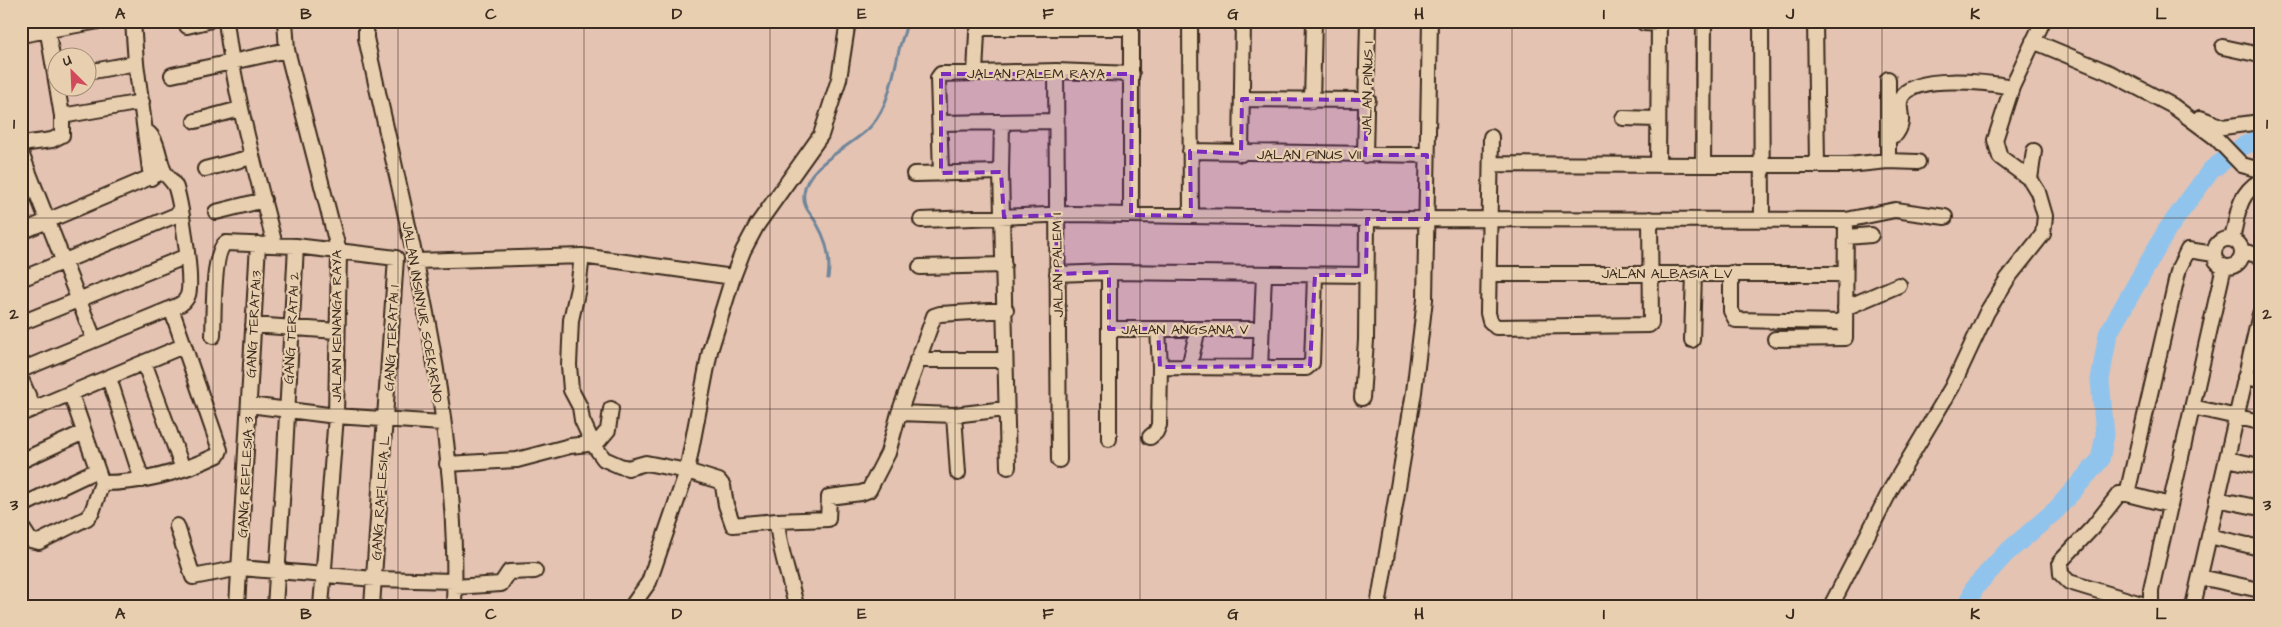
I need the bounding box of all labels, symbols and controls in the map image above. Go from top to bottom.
text: A [115,3,126,25]
text: B [300,3,312,25]
text: C [485,3,497,25]
text: D [672,3,683,25]
text: E [857,3,867,25]
text: F [1042,3,1054,25]
text: G [1227,3,1239,25]
text: H [1414,3,1424,25]
text: I [1603,3,1605,25]
text: J [1785,3,1795,25]
text: K [1970,3,1980,25]
text: L [2155,3,2167,25]
street label: JALAN PINUS I [1357,41,1379,135]
north arrow [48,48,98,98]
text: U [59,50,75,72]
street label: JALAN PALEM RAYA [967,64,1105,84]
text: 1 [13,113,16,135]
text: 1 [2266,113,2269,135]
street label: JALAN PINUS VII [1257,145,1361,165]
street label: JALAN PALEM I [1047,213,1069,317]
street label: JALAN INSINYUR SOEKARNO [396,220,448,404]
street label: JALAN KENANGA RAYA [327,250,347,402]
street label: JALAN ALBASIA LV [1601,264,1733,284]
street label: GANG TERATAI.3 [241,270,267,378]
street label: GANG TERATAI 2 [279,272,305,385]
street label: GANG TERATAI 1 [379,284,405,391]
text: 2 [8,303,19,325]
text: 2 [2261,303,2272,325]
street label: JALAN ANGSANA V [1122,320,1249,340]
street label: GANG REFLESIA 3 [233,416,259,538]
street label: GANG RAFLESIA L [367,435,395,561]
text: 3 [9,494,19,516]
text: 3 [2262,494,2272,516]
text: A [115,603,126,625]
text: B [300,603,312,625]
text: C [485,603,497,625]
text: D [672,603,683,625]
text: E [857,603,867,625]
text: F [1042,603,1054,625]
text: G [1227,603,1239,625]
text: H [1414,603,1424,625]
text: I [1603,603,1605,625]
text: J [1785,603,1795,625]
text: K [1970,603,1980,625]
text: L [2155,603,2167,625]

